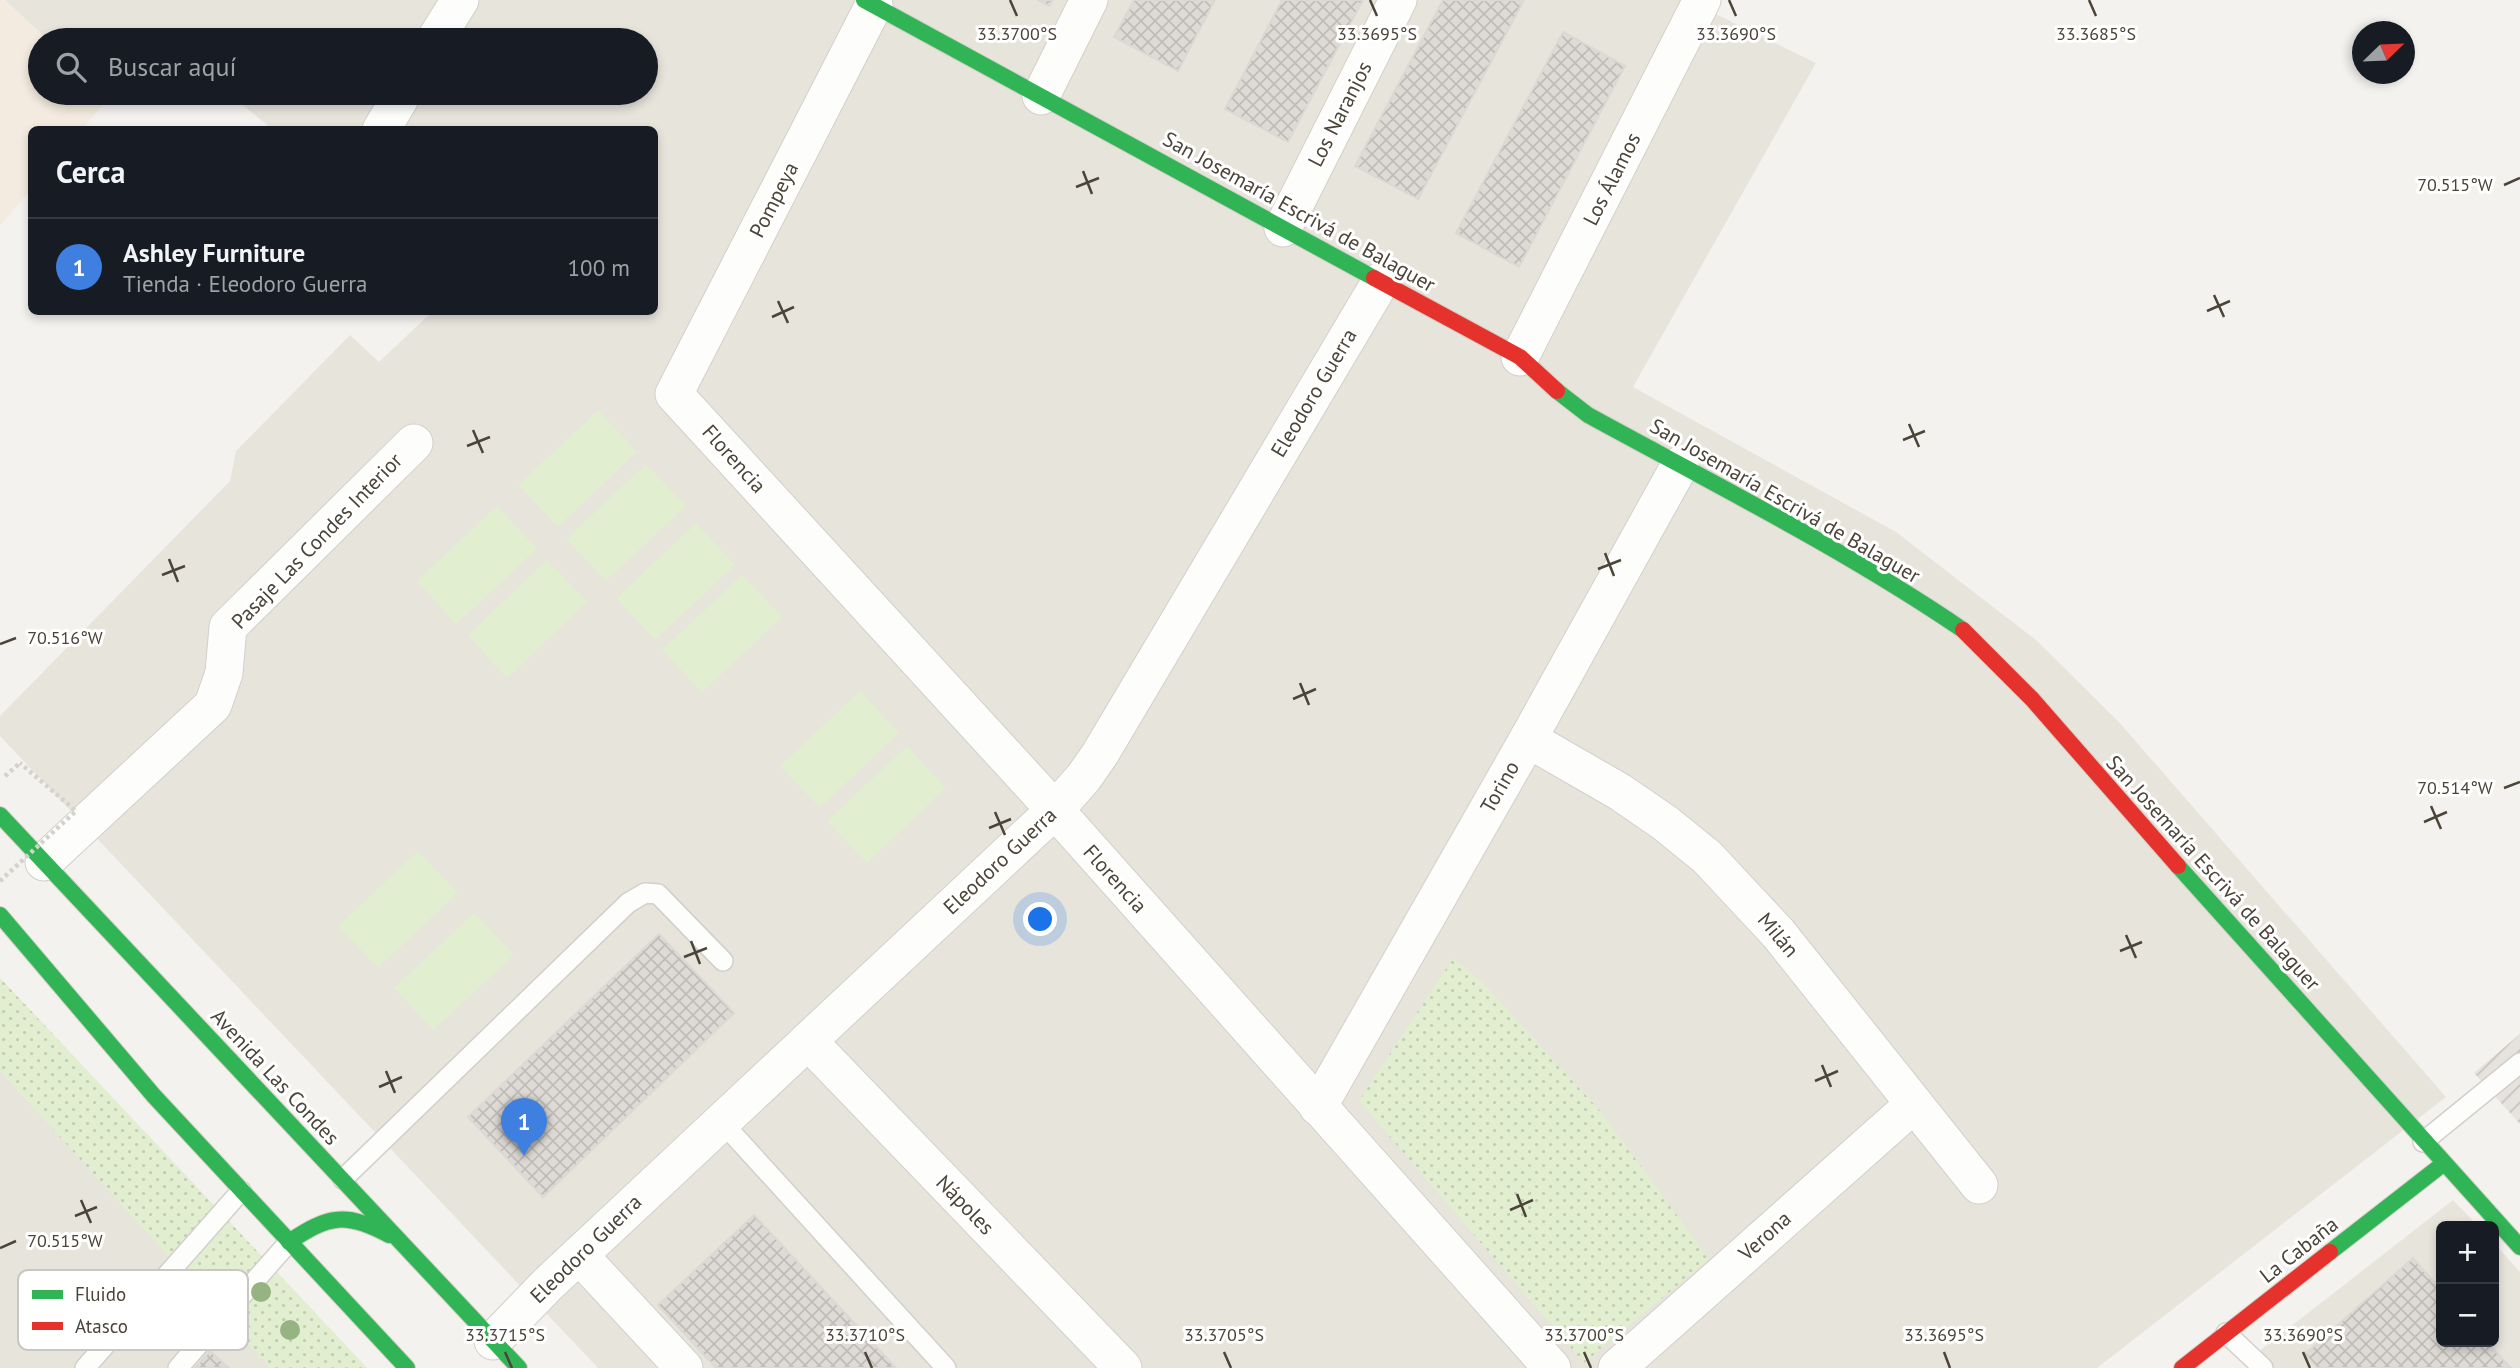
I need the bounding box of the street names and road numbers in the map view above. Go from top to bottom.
street label: Los Naranjos [1302,57,1378,171]
street label: San Josemaría Escrivá de Balaguer [1158,125,1440,298]
street label: Los Álamos [1577,128,1646,230]
street label: Pompeya [743,158,804,242]
street label: Eleodoro Guerra [1265,324,1363,462]
street label: San Josemaría Escrivá de Balaguer [1645,412,1925,589]
street label: Florencia [697,419,772,499]
street label: Pasaje Las Condes Interior [225,447,408,634]
street label: San Josemaría Escrivá de Balaguer [2100,749,2326,996]
street label: Torino [1474,756,1525,818]
street label: Eleodoro Guerra [937,801,1062,920]
street label: Florencia [1078,839,1153,919]
street label: Milán [1752,907,1805,963]
street label: Avenida Las Condes [205,1003,345,1150]
street label: Nápoles [930,1169,1000,1240]
street label: Eleodoro Guerra [524,1189,647,1309]
street label: Verona [1732,1205,1797,1267]
street label: La Cabaña [2254,1211,2343,1289]

